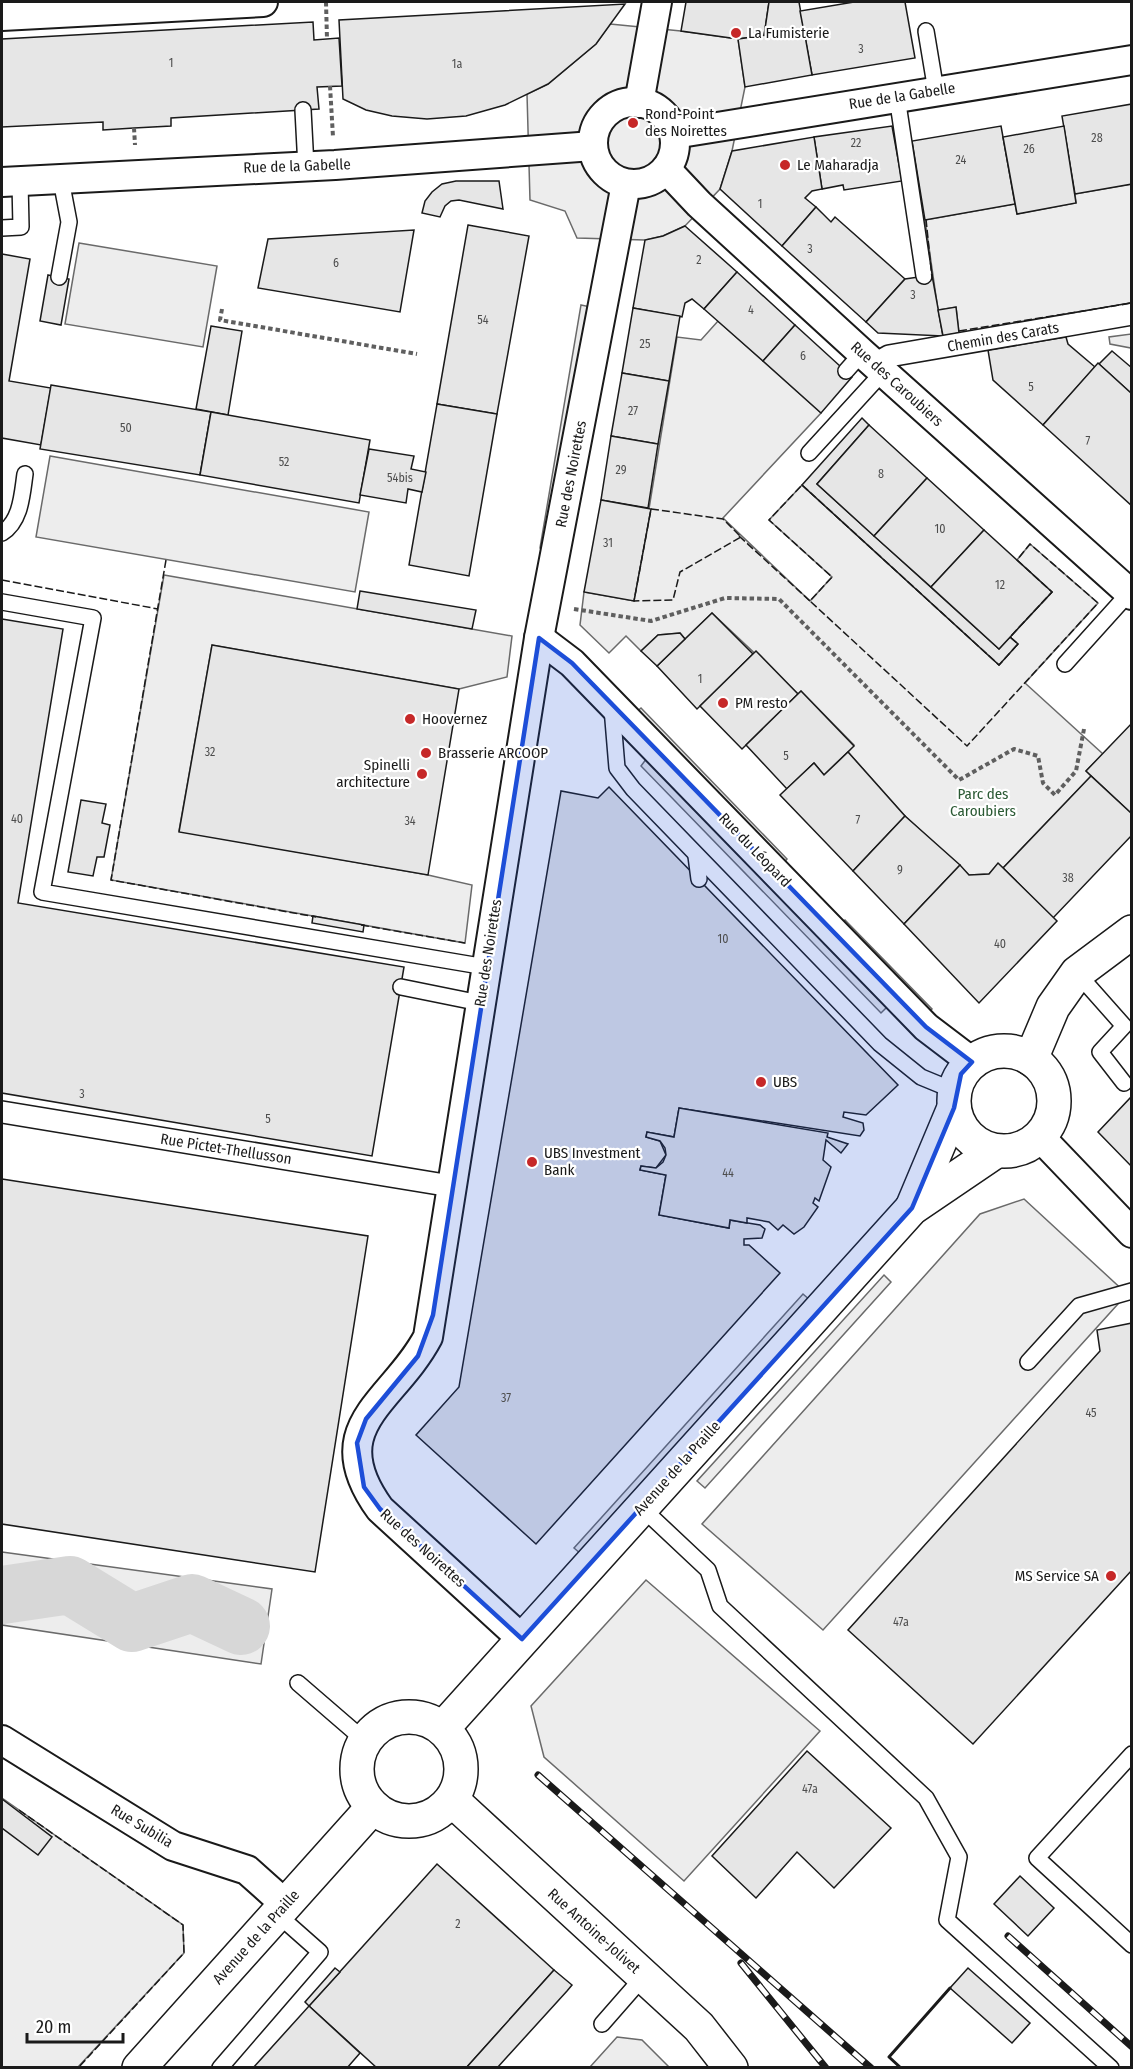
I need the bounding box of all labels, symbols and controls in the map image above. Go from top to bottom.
place label: La Fumisterie [748,24,830,42]
marker: La Fumisterie [729,26,743,40]
house number: 3 [858,42,864,56]
house number: 1 [169,56,173,70]
house number: 1a [452,57,462,71]
street label: Rue de la Gabelle [848,79,956,113]
place label: Rond-Point des Noirettes [645,105,727,140]
marker: Rond-Point des Noirettes [626,116,640,130]
house number: 28 [1091,131,1103,145]
house number: 22 [851,136,861,150]
house number: 26 [1023,142,1035,156]
house number: 24 [956,153,967,167]
street label: Rue de la Gabelle [243,155,351,177]
place label: Le Maharadja [797,156,879,174]
marker: Le Maharadja [778,158,792,172]
house number: 1 [758,197,762,211]
house number: 3 [807,242,813,256]
house number: 2 [696,253,702,267]
house number: 6 [333,256,339,270]
house number: 3 [910,288,916,302]
house number: 4 [748,303,754,317]
house number: 54 [477,313,489,327]
street label: Chemin des Carats [946,318,1060,356]
house number: 25 [640,337,651,351]
street label: Rue des Caroubiers [847,338,947,430]
house number: 6 [800,349,806,363]
house number: 5 [1028,380,1034,394]
house number: 27 [628,404,638,418]
street label: Rue des Noirettes [552,419,590,529]
house number: 50 [120,421,132,435]
house number: 7 [1086,434,1091,448]
house number: 52 [279,455,289,469]
house number: 29 [615,463,627,477]
house number: 8 [878,467,884,481]
house number: 54bis [387,471,413,485]
house number: 10 [935,522,945,536]
house number: 31 [603,536,613,550]
house number: 12 [995,578,1005,592]
house number: 1 [698,672,702,686]
place label: PM resto [735,694,788,712]
marker: PM resto [716,696,730,710]
place label: Hoovernez [422,710,487,728]
marker: Hoovernez [403,712,417,726]
place label: Brasserie ARCOOP [438,744,548,762]
house number: 32 [205,745,215,759]
marker: Brasserie ARCOOP [419,746,433,760]
house number: 5 [783,749,789,763]
place label: Spinelli architecture [336,756,410,791]
marker: Spinelli architecture [415,767,429,781]
park label: Parc des Caroubiers [950,785,1016,820]
street label: Rue du Léopard [715,809,795,891]
house number: 40 [11,812,23,826]
house number: 7 [856,813,861,827]
house number: 34 [404,814,416,828]
house number: 9 [897,863,903,877]
house number: 38 [1062,871,1074,885]
street label: Rue des Noirettes [471,898,505,1008]
house number: 10 [718,932,728,946]
house number: 40 [994,937,1006,951]
place label: UBS [773,1073,797,1091]
marker: UBS [754,1075,768,1089]
house number: 3 [79,1087,85,1101]
house number: 5 [265,1112,271,1126]
street label: Rue Pictet-Thellusson [159,1130,293,1168]
place label: UBS Investment Bank [544,1144,641,1179]
marker: UBS Investment Bank [525,1155,539,1169]
house number: 44 [722,1166,734,1180]
house number: 37 [501,1391,511,1405]
house number: 45 [1085,1406,1097,1420]
street label: Avenue de la Praille [630,1417,724,1519]
street label: Rue des Noirettes [377,1505,469,1591]
place label: MS Service SA [1015,1567,1099,1585]
marker: MS Service SA [1104,1569,1118,1583]
house number: 47a [893,1615,909,1629]
house number: 47a [802,1782,818,1796]
street label: Rue Subilia [108,1800,176,1852]
street label: Rue Antoine-Jolivet [544,1885,644,1977]
street label: Avenue de la Praille [209,1886,303,1988]
house number: 2 [455,1917,461,1931]
scale bar [27,2006,123,2044]
text: 20 m [36,2016,71,2038]

